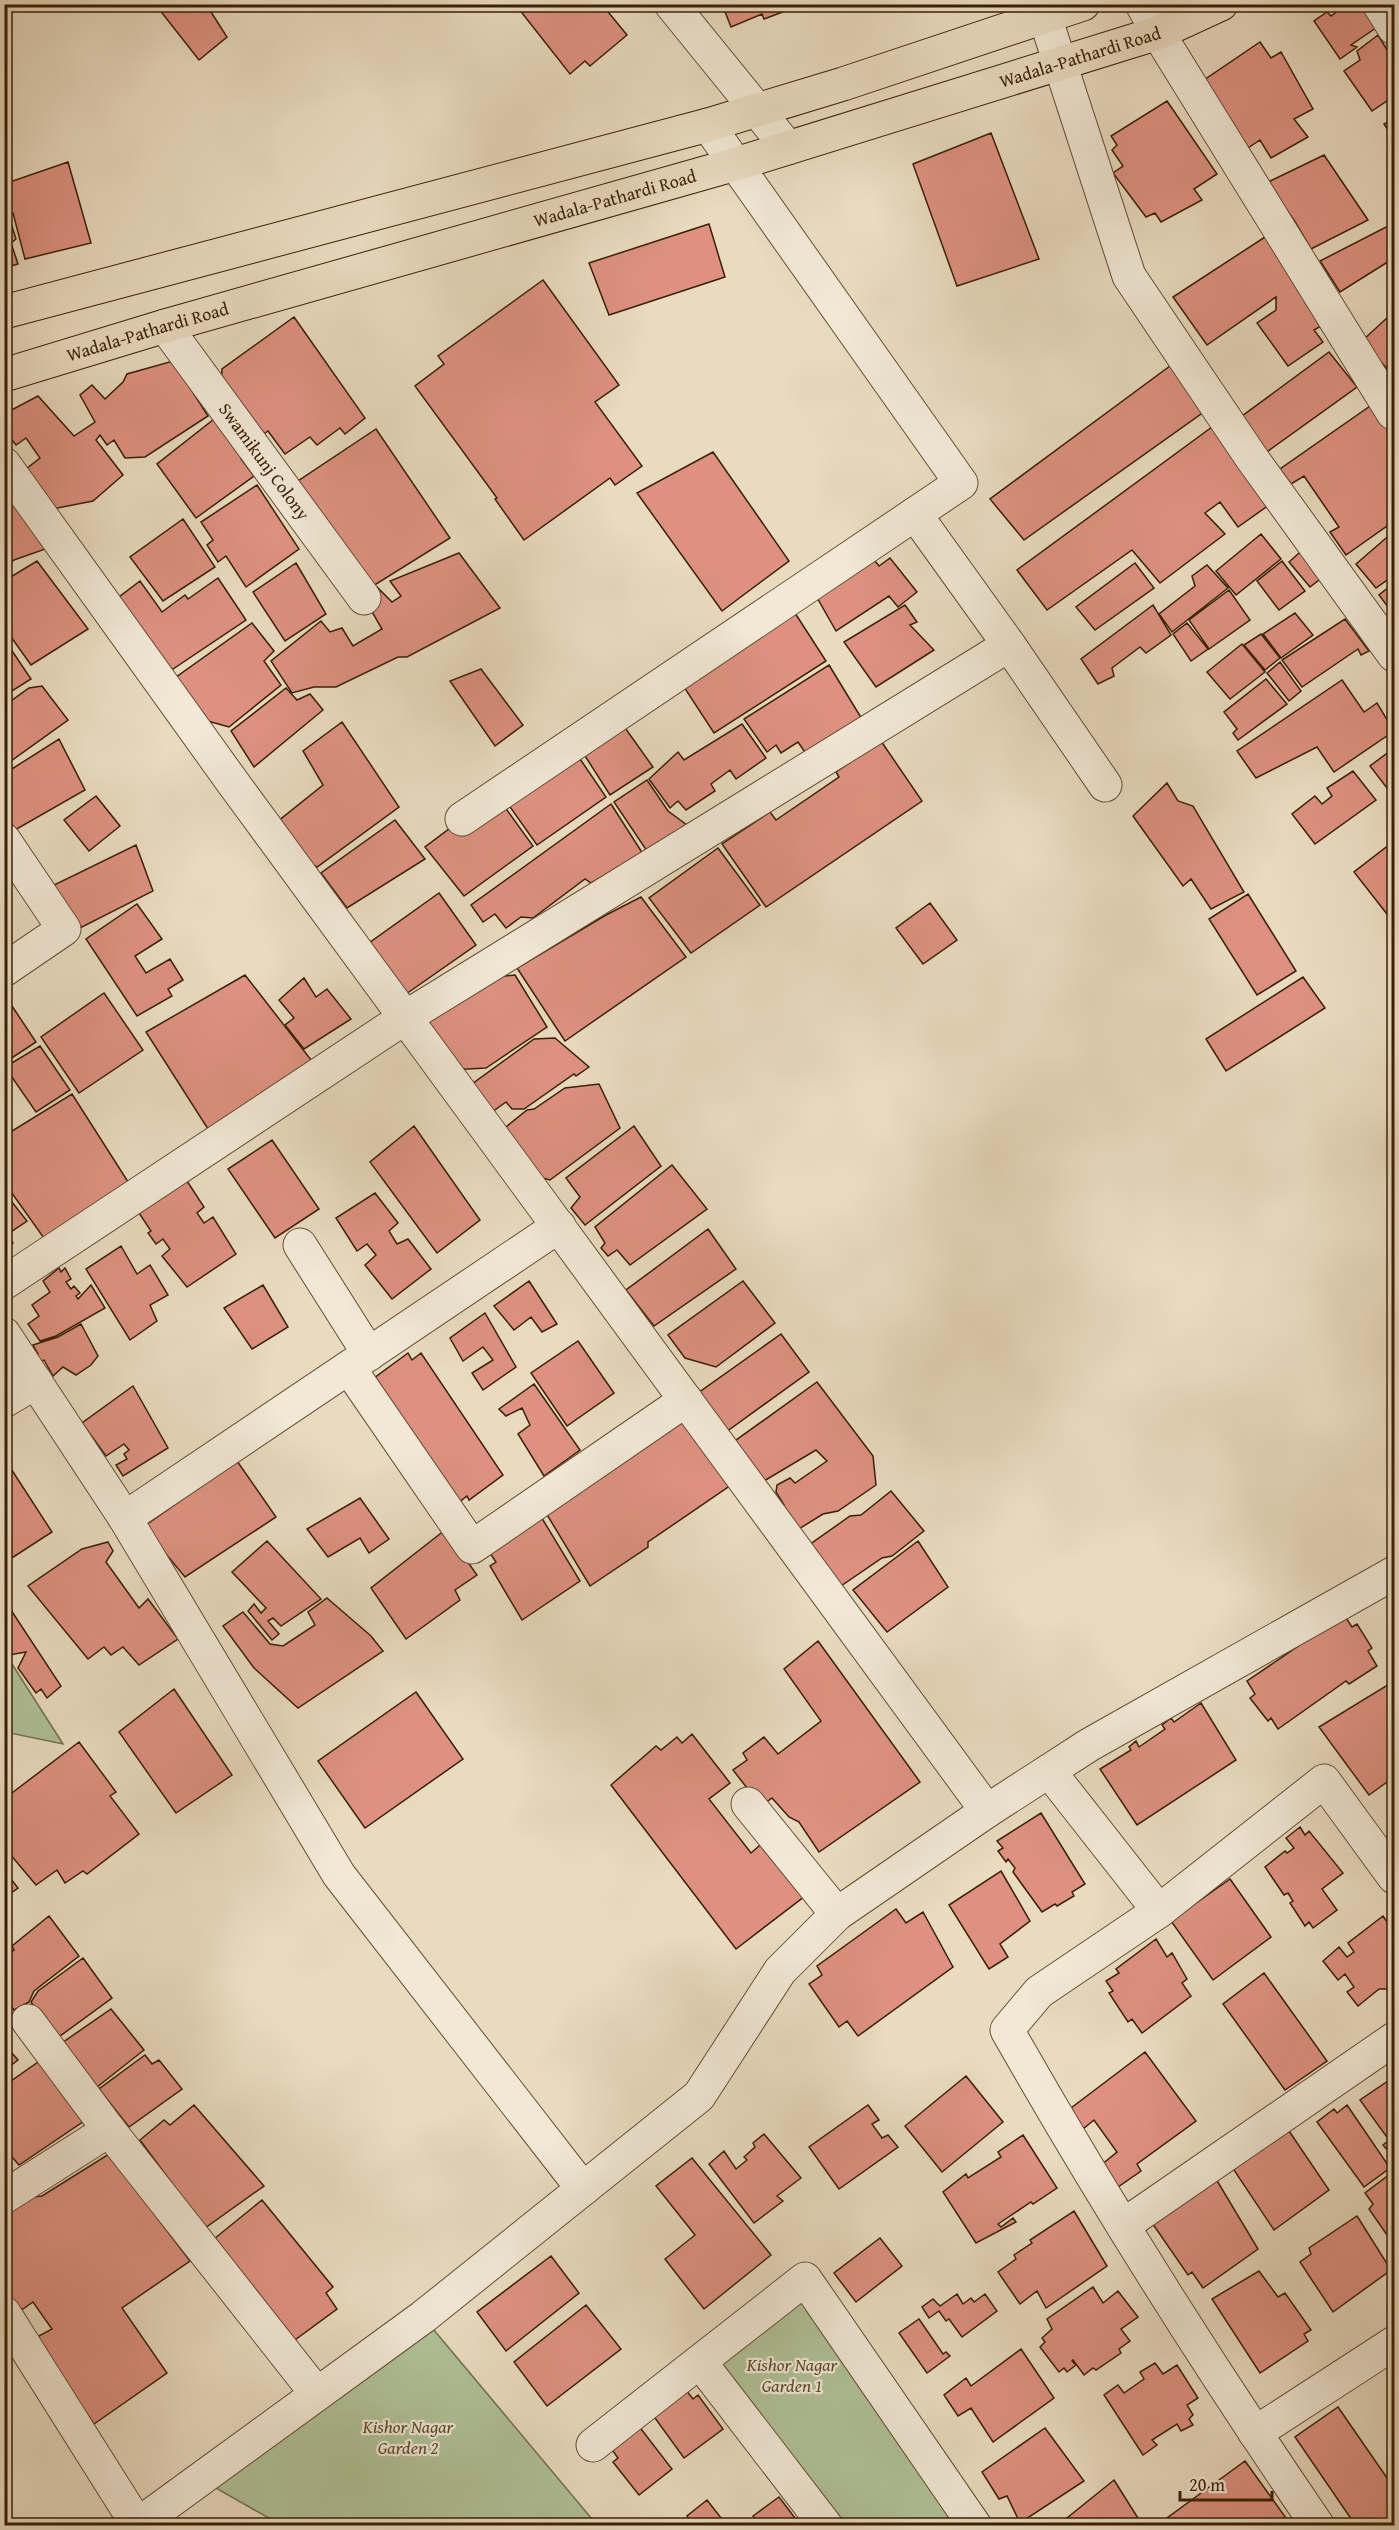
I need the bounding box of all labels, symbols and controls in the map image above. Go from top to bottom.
street label: Wadala-Pathardi Road [996,19,1164,95]
street label: Wadala-Pathardi Road [530,162,700,234]
street label: Wadala-Pathardi Road [63,295,232,368]
street label: Swamikunj Colony [212,397,317,526]
park label: Kishor Nagar Garden 1 [746,2351,839,2399]
park label: Kishor Nagar Garden 2 [362,2413,455,2461]
scale bar [1180,2464,1272,2502]
text: 20 m [1189,2471,1225,2498]

